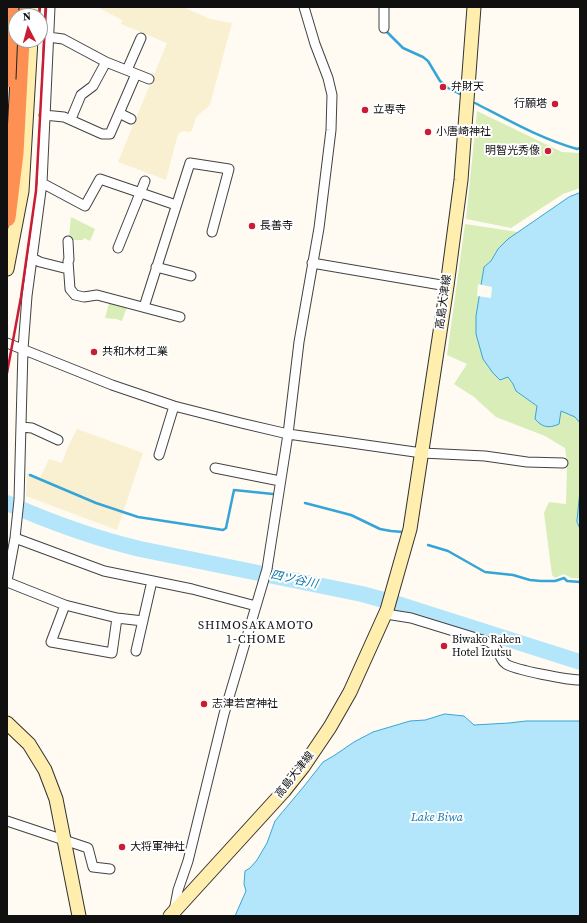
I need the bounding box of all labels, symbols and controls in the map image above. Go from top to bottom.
north arrow [8,8,48,48]
text: N [22,9,32,24]
place label: 弁財天 [451,80,484,94]
marker: 弁財天 [438,82,448,92]
place label: 行願塔 [514,97,547,111]
marker: 行願塔 [550,99,560,109]
place label: 立専寺 [373,103,406,117]
marker: 立専寺 [360,105,370,115]
place label: 小唐崎神社 [436,125,491,139]
marker: 小唐崎神社 [423,127,433,137]
place label: 明智光秀像 [485,144,540,158]
marker: 明智光秀像 [543,146,553,156]
place label: 長善寺 [260,219,293,233]
marker: 長善寺 [247,221,257,231]
street label: 高島大津線 [434,274,454,330]
place label: 共和木材工業 [102,345,168,359]
marker: 共和木材工業 [89,347,99,357]
water label: 四ツ谷川 [269,568,319,592]
district label: SHIMOSAKAMOTO 1-CHOME [198,619,314,647]
place label: Biwako Raken Hotel Izutsu [452,633,521,659]
marker: Biwako Raken Hotel Izutsu [439,641,449,651]
place label: 志津若宮神社 [212,697,278,711]
marker: 志津若宮神社 [199,699,209,709]
street label: 高島大津線 [273,749,317,801]
water label: Lake Biwa [411,811,463,825]
place label: 大将軍神社 [130,840,185,854]
marker: 大将軍神社 [117,842,127,852]

